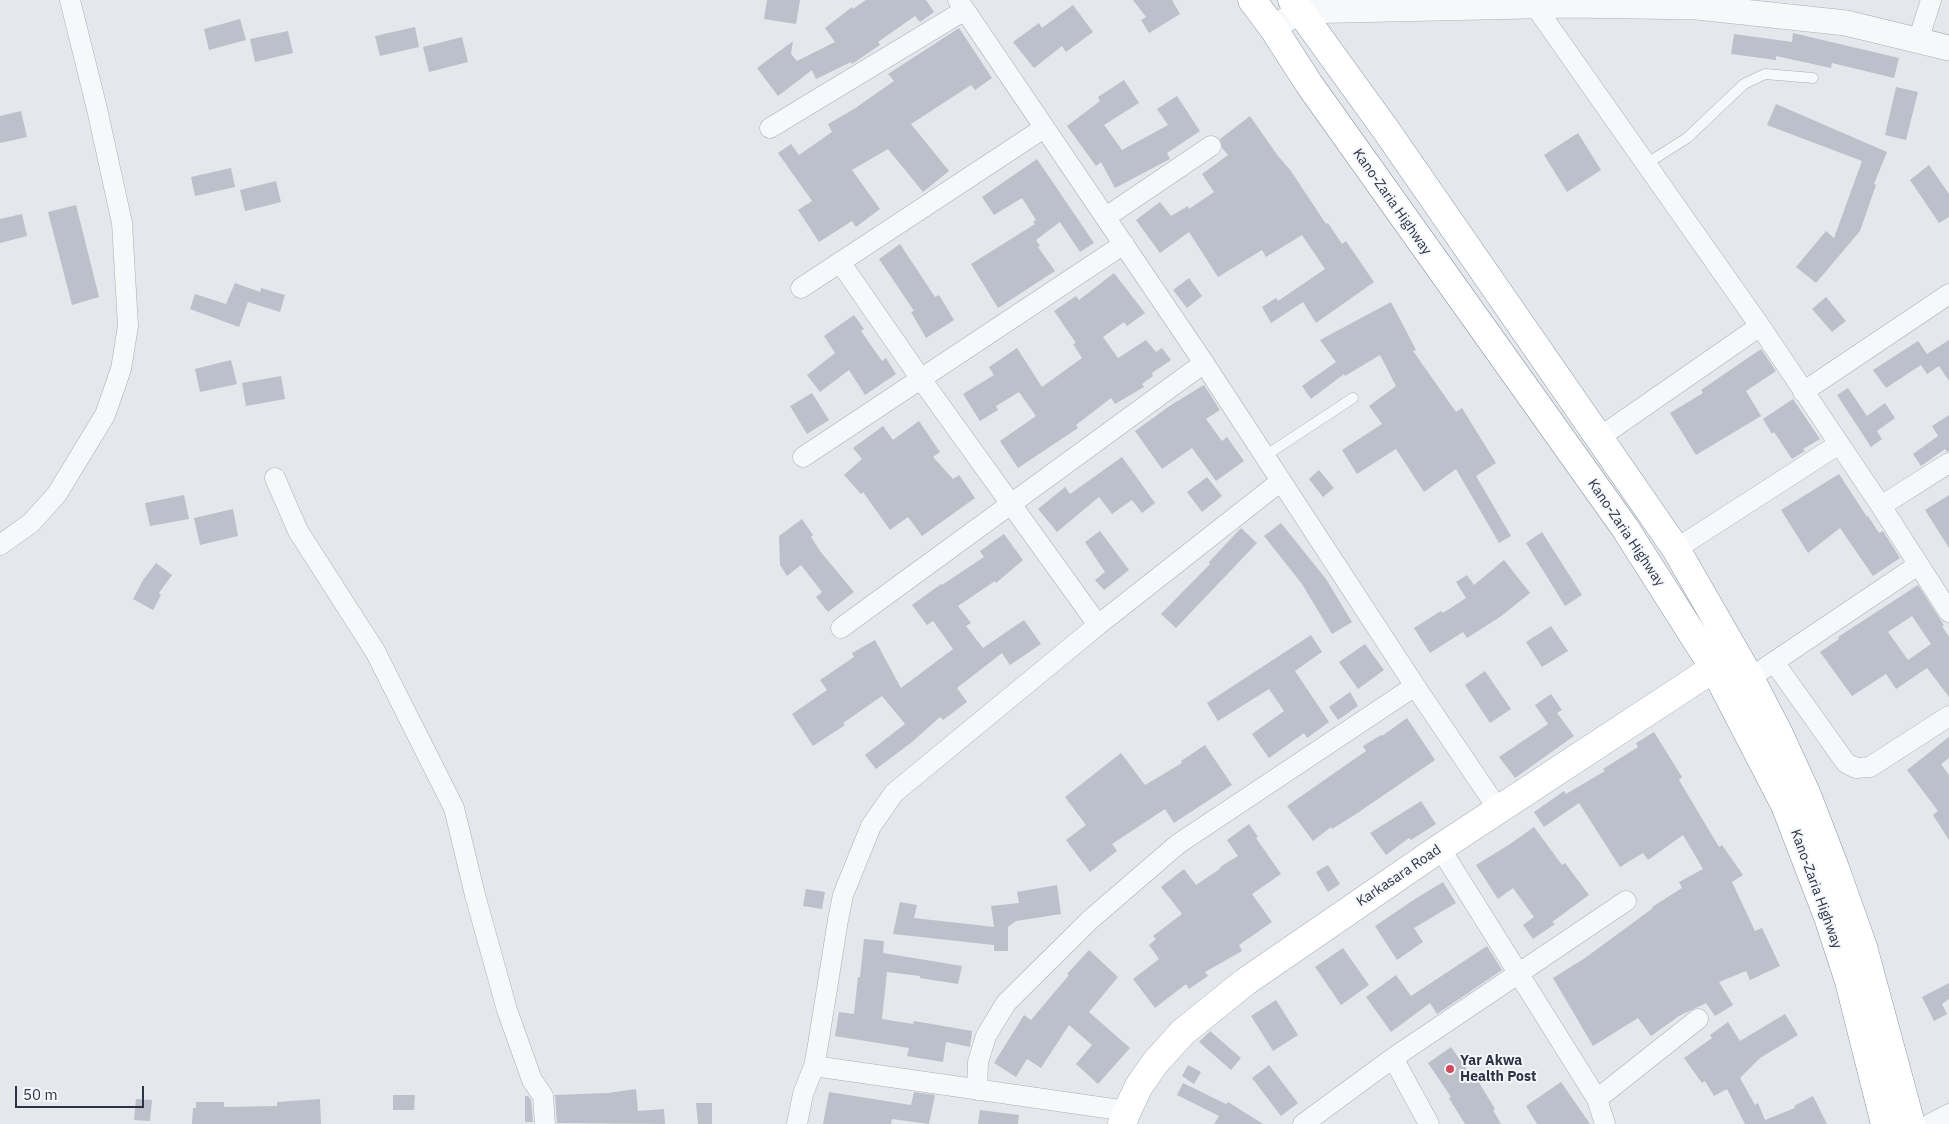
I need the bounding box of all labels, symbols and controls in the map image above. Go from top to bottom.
street label: Kano-Zaria Highway [1349,146,1435,258]
street label: Kano-Zaria Highway [1584,476,1668,590]
street label: Kano-Zaria Highway [1787,827,1845,951]
street label: Karkasara Road [1354,842,1444,910]
place label: Yar Akwa Health Post [1460,1053,1536,1086]
marker: Yar Akwa Health Post [1444,1063,1456,1075]
scale bar [18,1076,146,1108]
text: 50 m [23,1085,58,1104]

